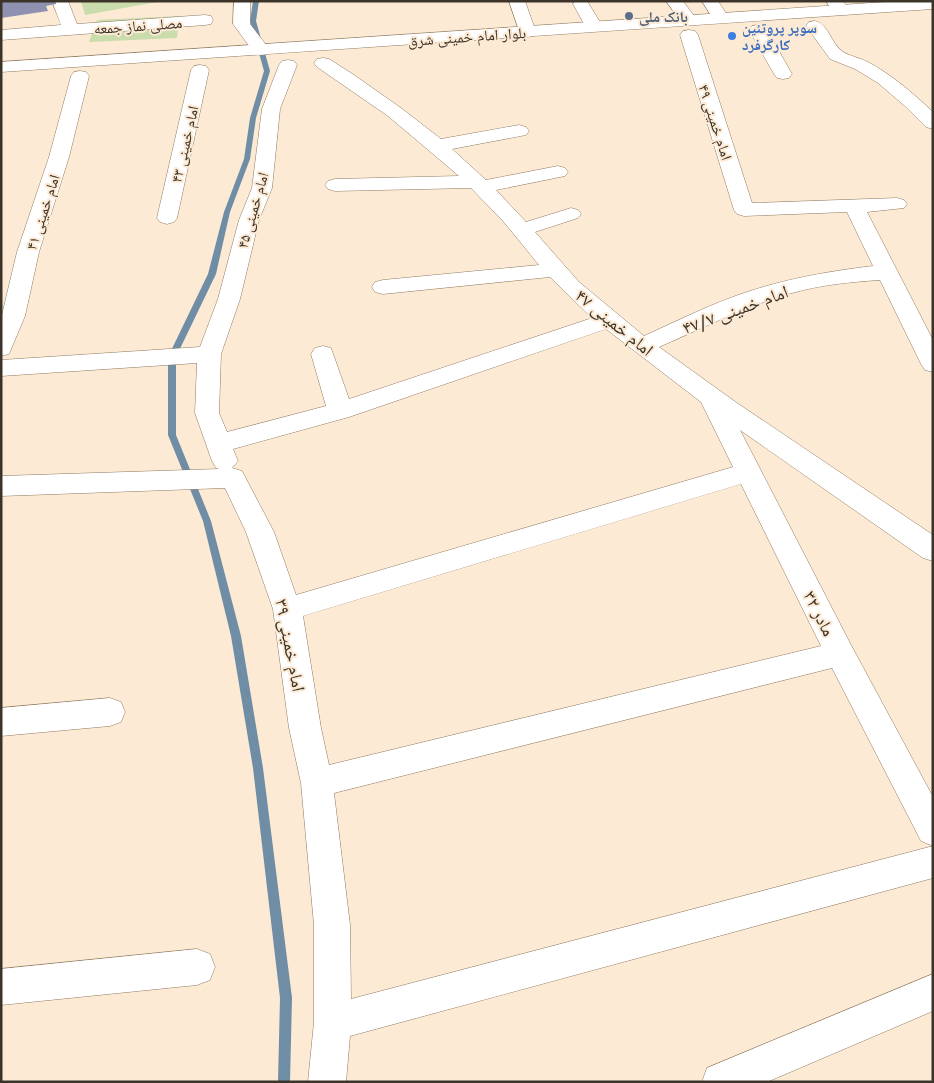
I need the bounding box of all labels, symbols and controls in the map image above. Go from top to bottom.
place label: بانک ملی [639,7,688,26]
marker: بانک ملی [623,10,635,22]
street label: مصلی نماز جمعه [93,13,183,39]
place label: سوپر پروتئین کارگرفرد [742,18,817,53]
street label: بلوار امام خمینی شرق [407,23,527,51]
marker: سوپر پروتئین کارگرفرد [726,30,738,42]
street label: امام خمینی ۴۹ [693,82,737,163]
street label: امام خمینی ۴۳ [166,104,204,185]
street label: امام خمینی ۴۵ [233,170,273,251]
street label: امام خمینی ۴۱ [21,172,65,253]
street label: امام خمینی ۴۷/۷ [679,280,791,340]
street label: امام خمینی ۴۷ [570,284,658,362]
street label: مادر ۳۲ [799,587,841,639]
street label: امام خمینی ۳۹ [269,597,311,694]

